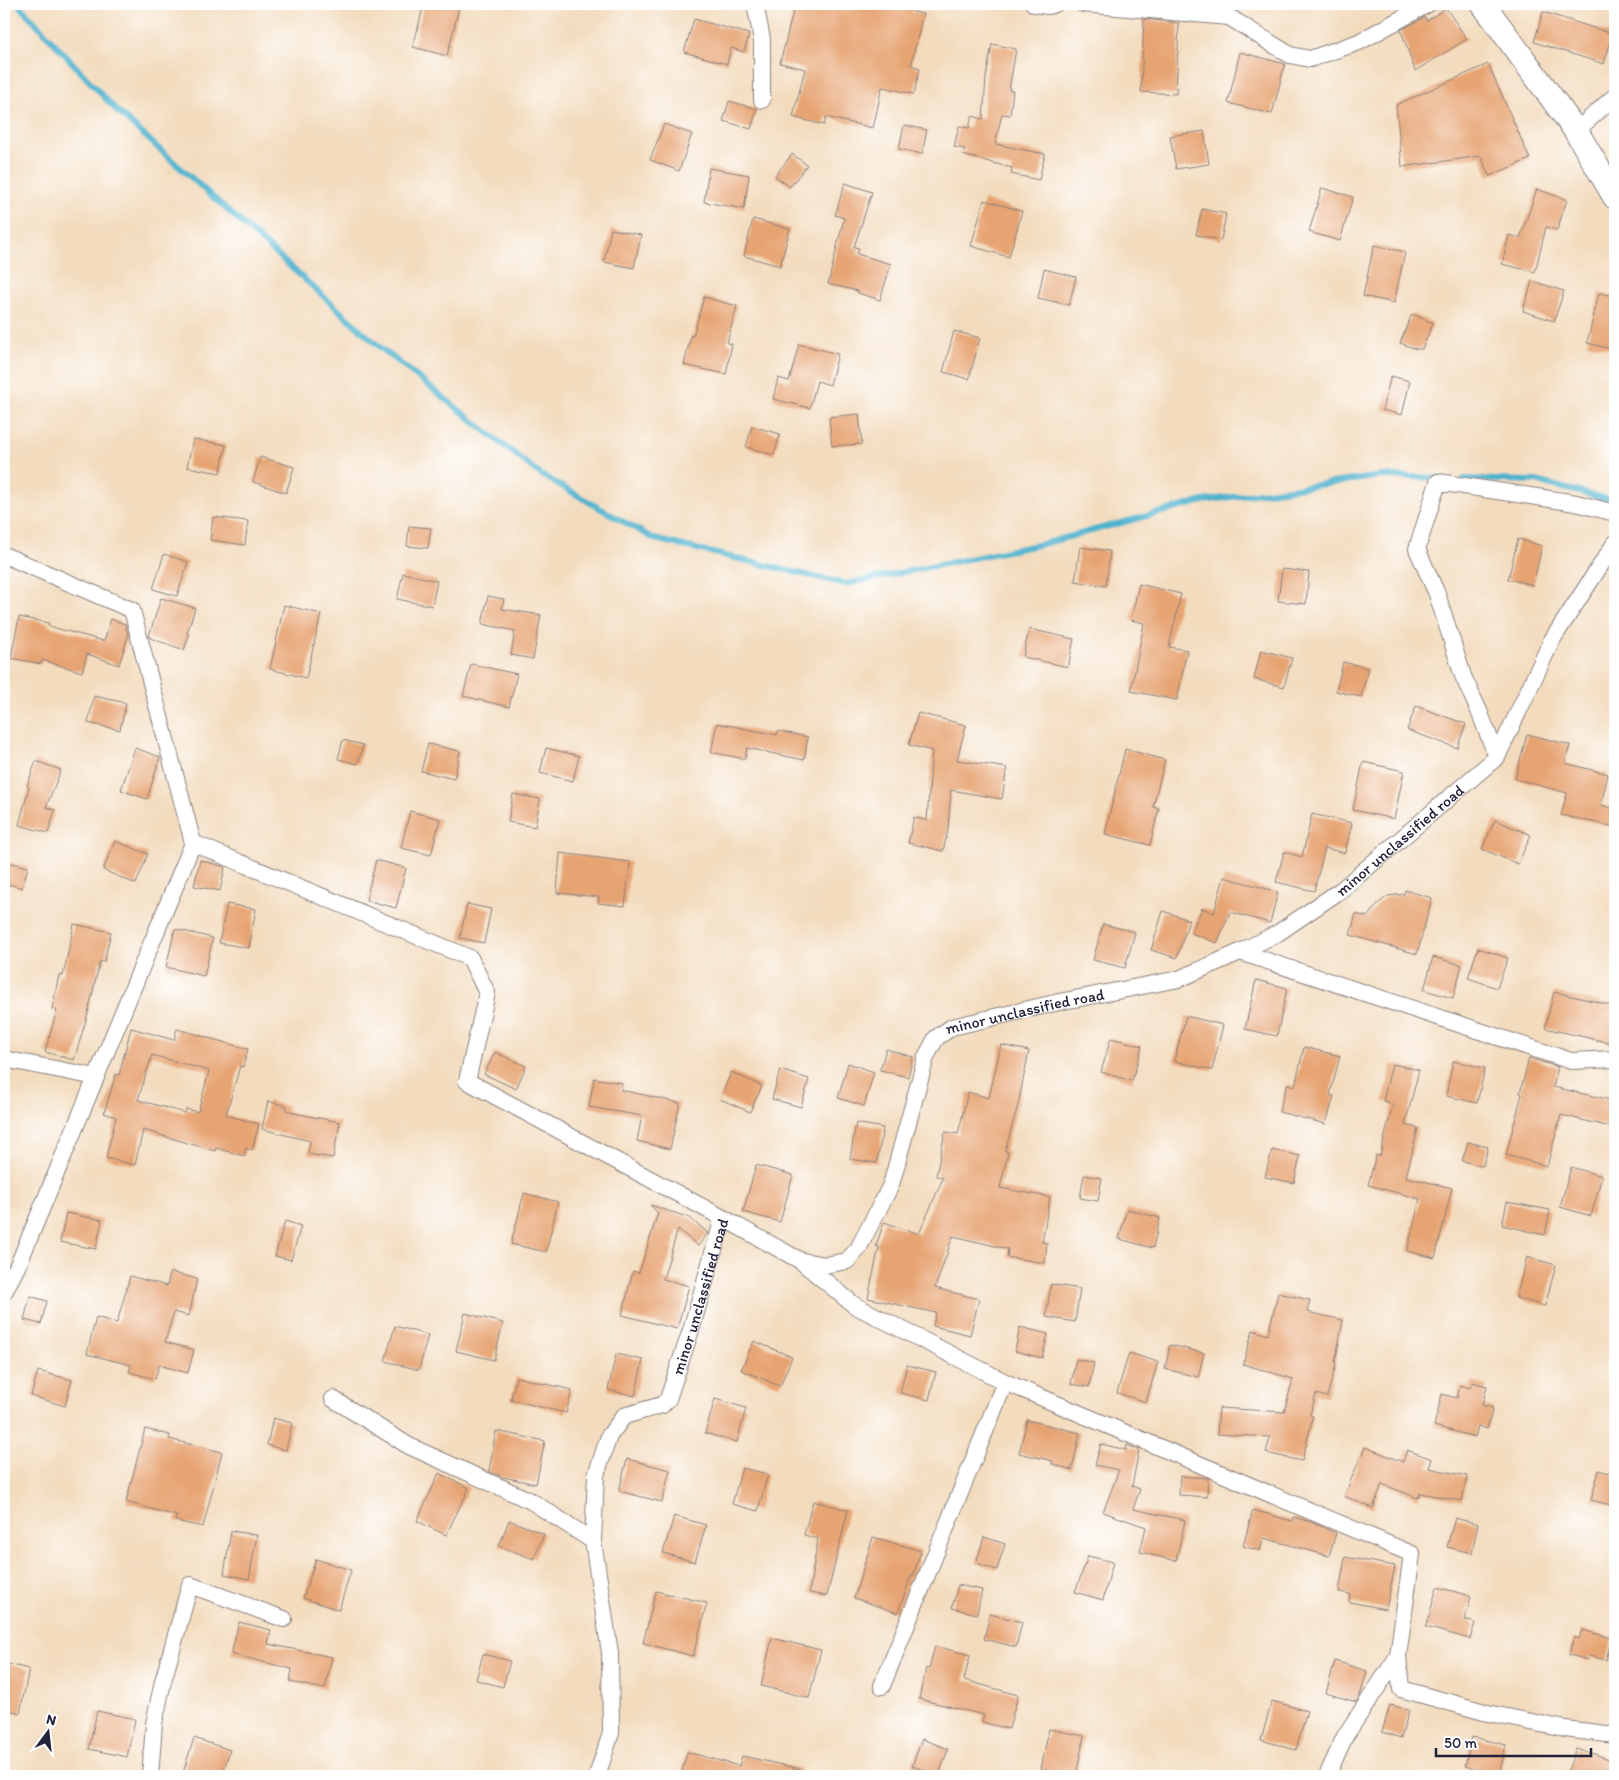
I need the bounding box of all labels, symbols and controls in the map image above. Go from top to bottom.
street label: minor unclassified road [1332,780,1468,900]
street label: minor unclassified road [943,984,1106,1038]
street label: minor unclassified road [667,1216,732,1377]
north arrow [22,1708,72,1758]
text: N [44,1710,58,1729]
scale bar [1436,1725,1592,1757]
text: 50 m [1444,1734,1477,1752]

